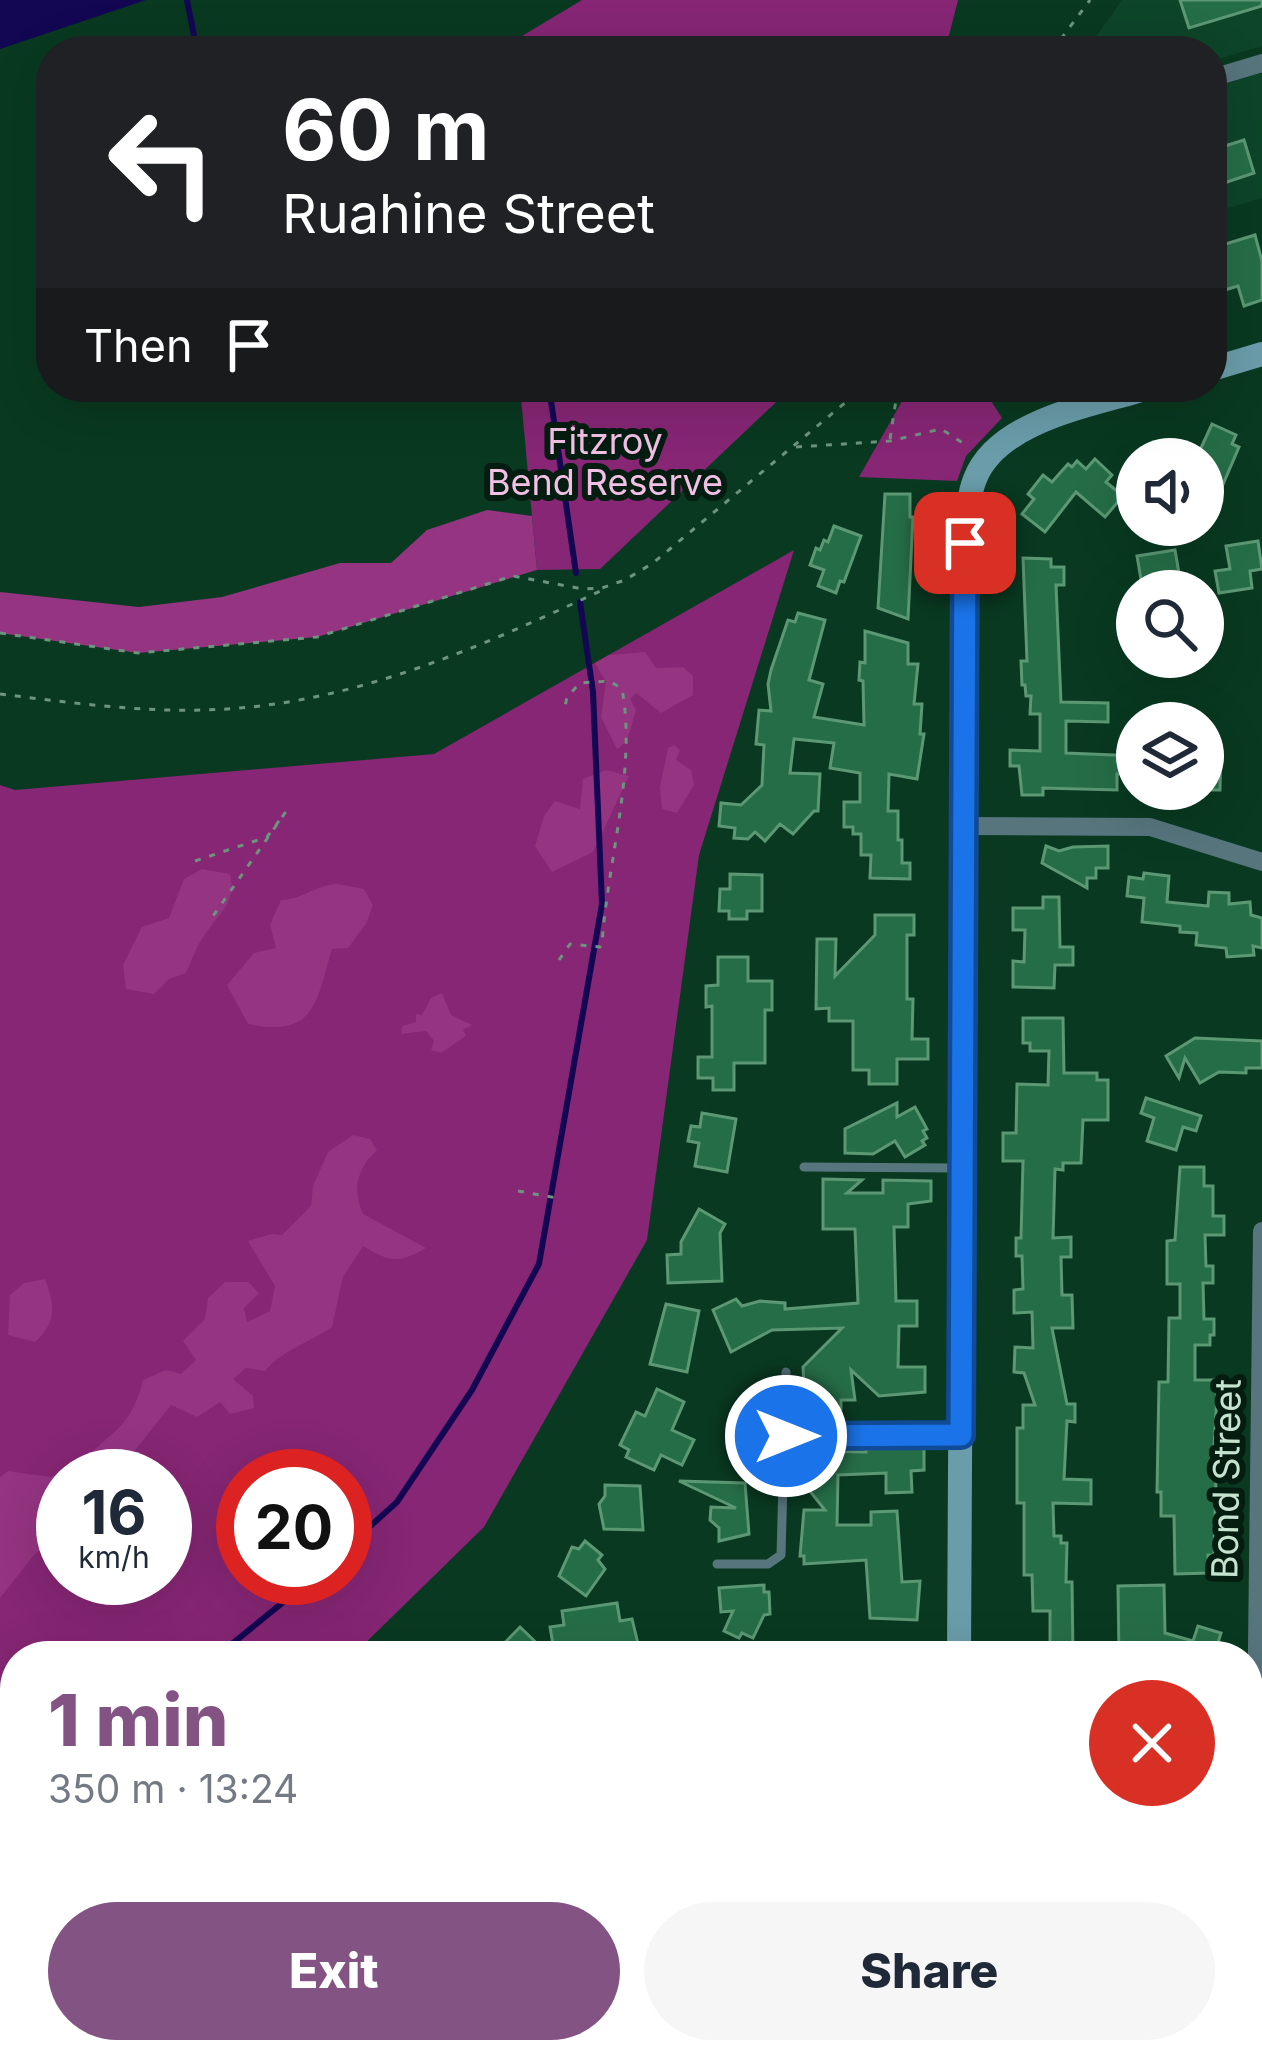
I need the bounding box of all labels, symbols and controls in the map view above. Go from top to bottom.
text: 60 m [282,79,490,180]
icon: left [84,84,240,240]
text: Ruahine Street [282,181,655,246]
icon: arrive [216,312,282,378]
text: Then [84,318,192,373]
park label: Fitzroy Bend Reserve [487,419,723,504]
map controls [1116,438,1224,810]
button: sound [1116,438,1224,546]
pin [914,492,1016,594]
icon: arrive [932,510,998,576]
button: search [1116,570,1224,678]
button: layers [1116,702,1224,810]
position arrow [723,1373,849,1499]
street label: Bond Street [1202,1378,1250,1579]
speed limit sign: 20 [216,1449,372,1605]
text: 16 [82,1476,146,1548]
text: km/h [78,1539,150,1575]
text: 1 min [48,1676,228,1763]
button: close [1089,1680,1215,1806]
text: 350 m · 13:24 [48,1765,298,1812]
button: Exit [48,1902,620,2040]
button: Share [644,1902,1215,2040]

